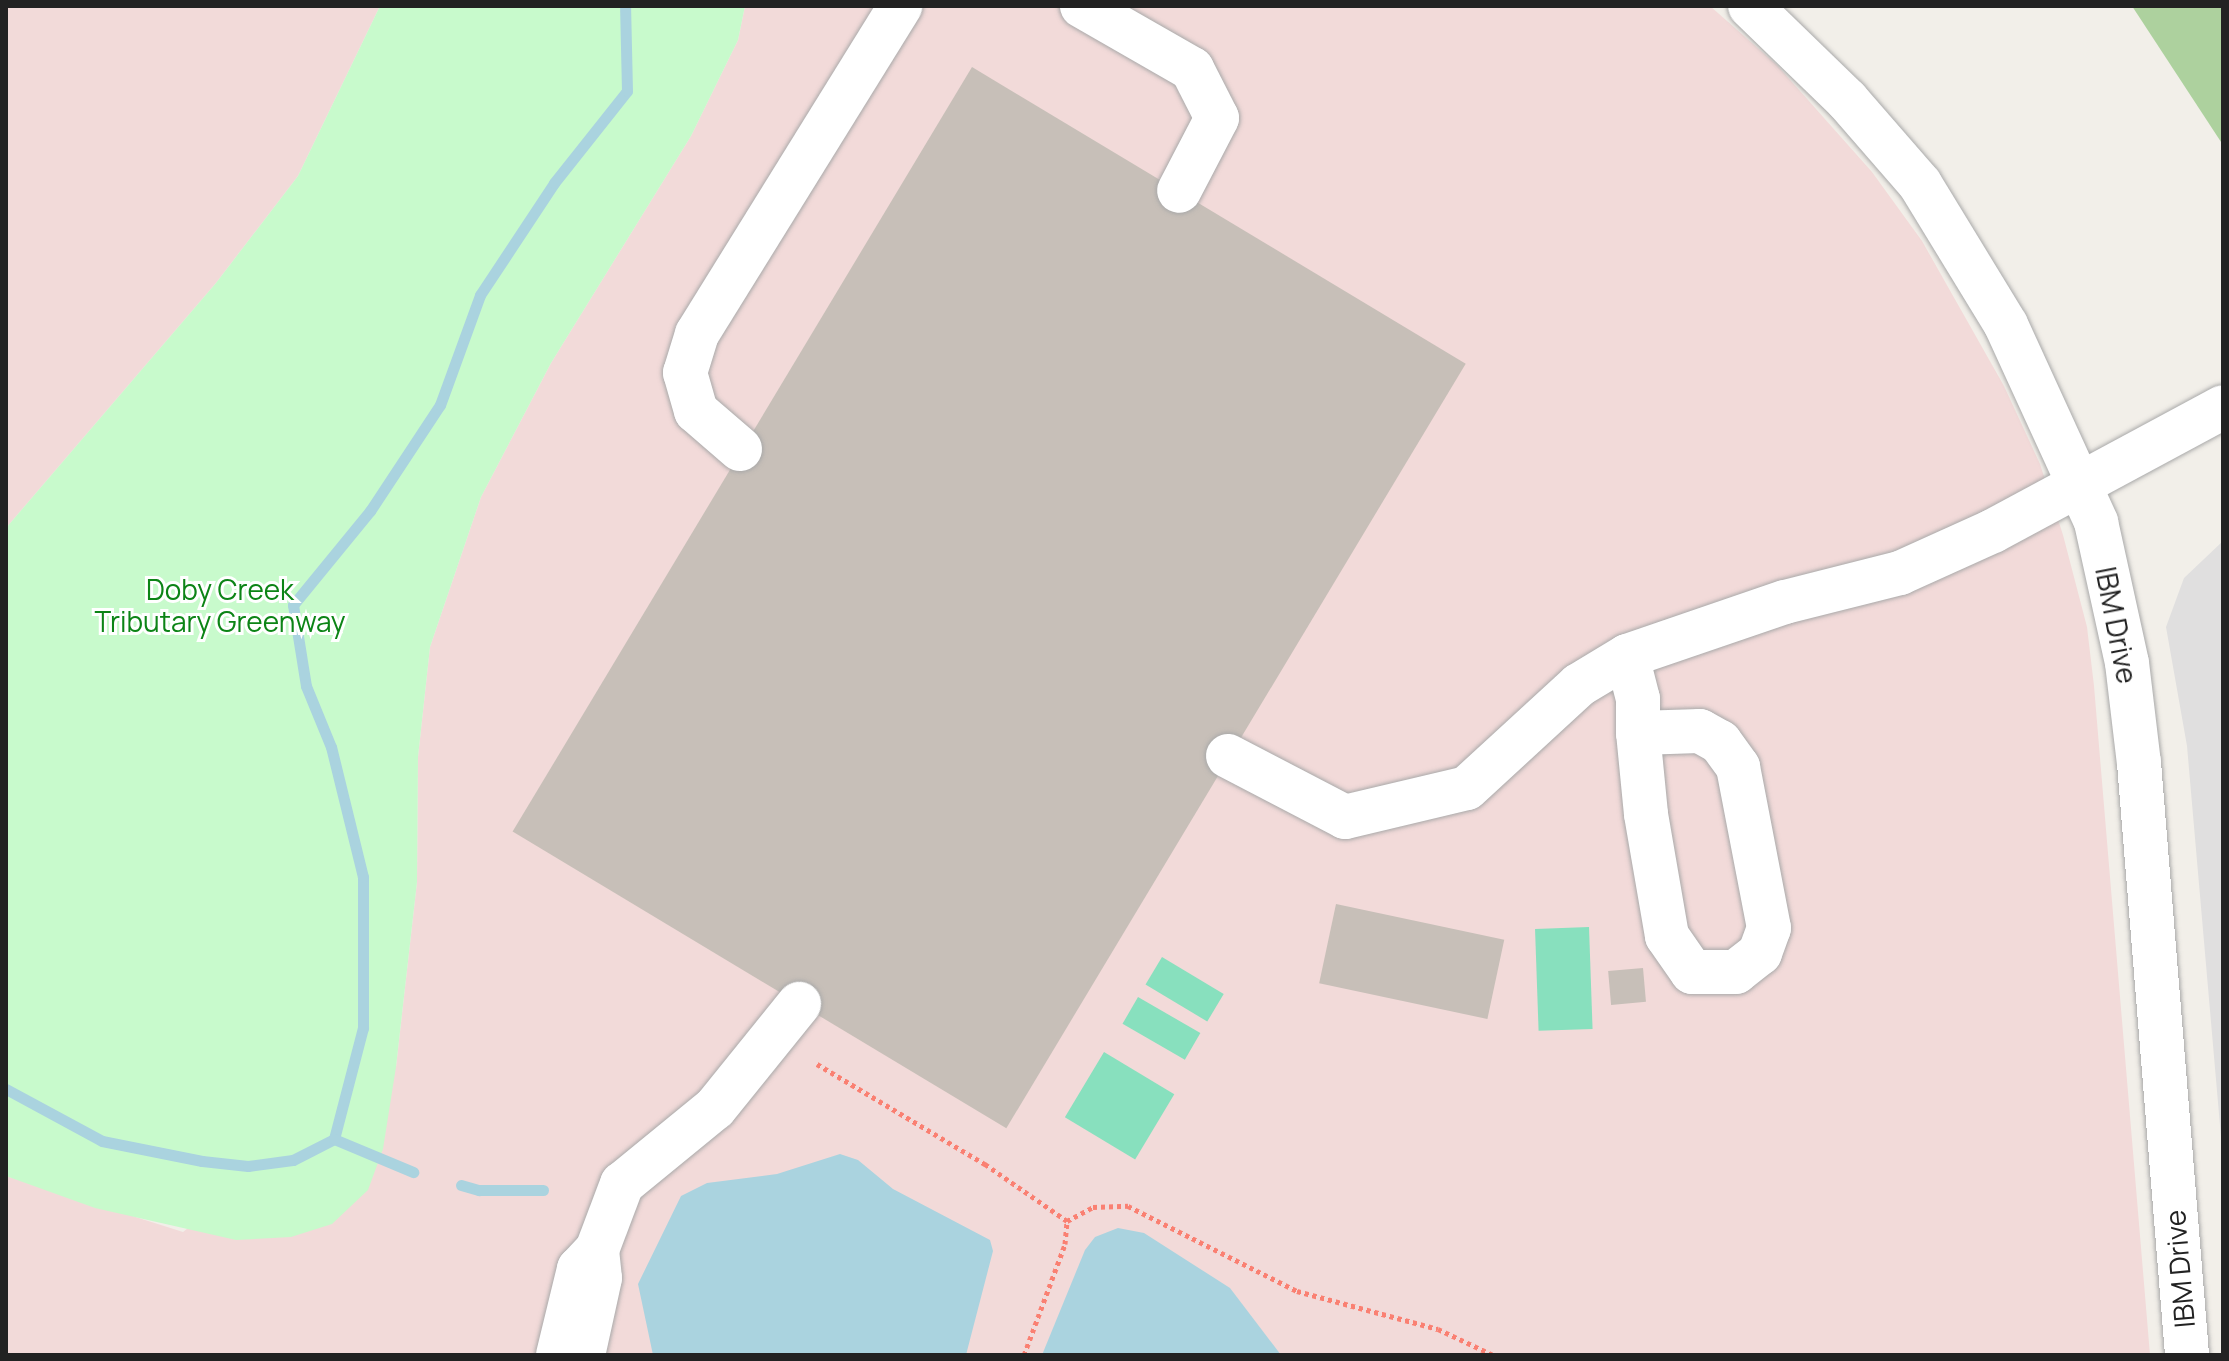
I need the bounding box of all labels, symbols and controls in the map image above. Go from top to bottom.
street label: IBM Drive [2089,564,2145,686]
park label: Doby Creek Tributary Greenway [95,572,345,638]
street label: IBM Drive [2157,1209,2201,1329]

